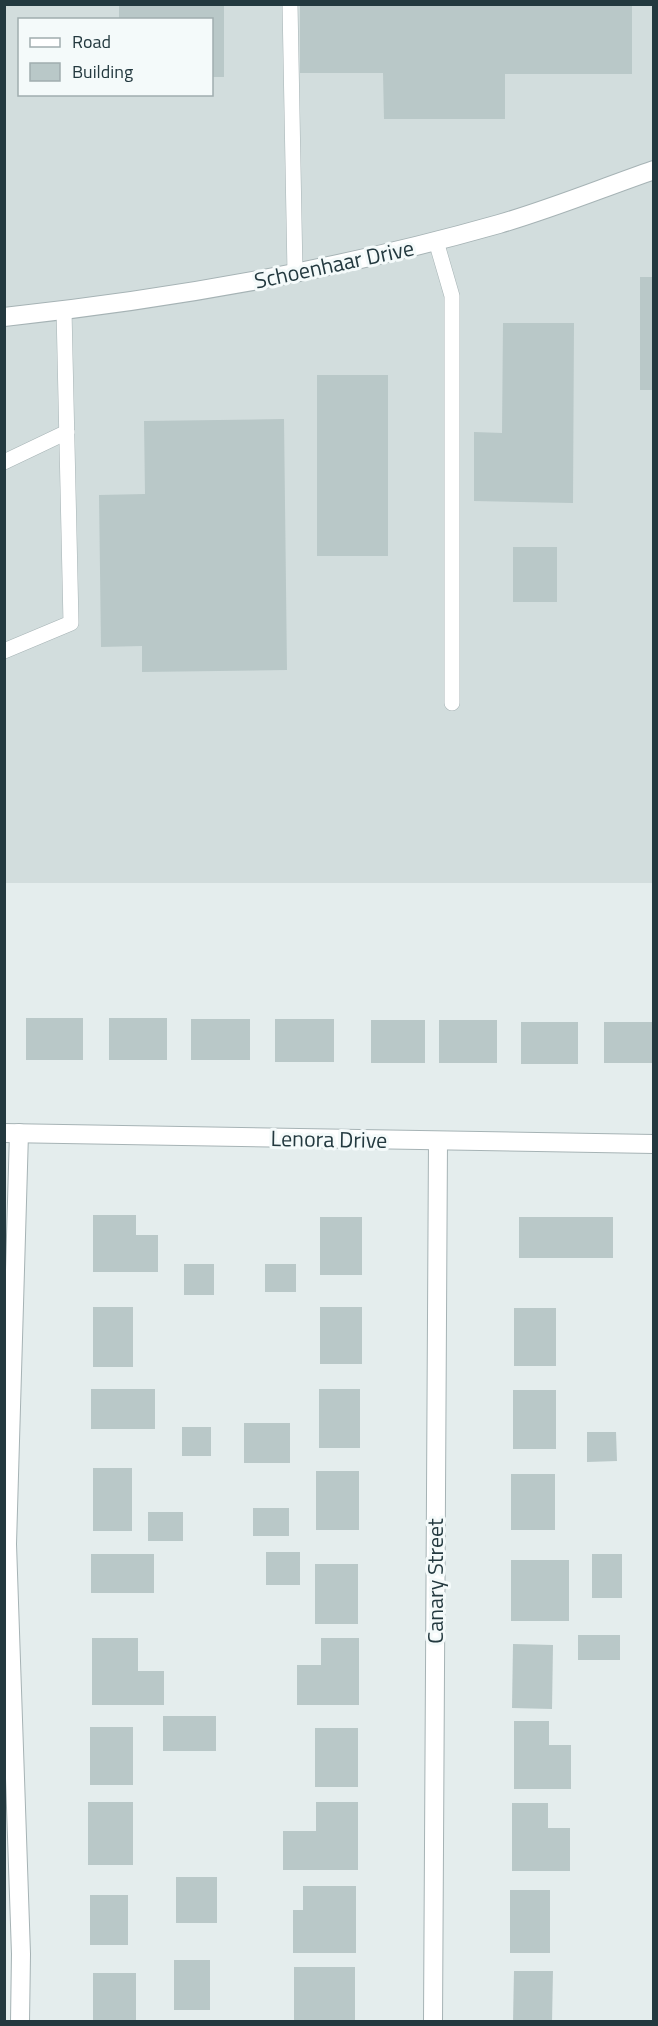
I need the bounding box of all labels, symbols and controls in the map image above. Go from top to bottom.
legend [18,18,213,96]
text: Road [72,28,111,55]
text: Building [72,58,133,85]
street label: Schoenhaar Drive [251,230,417,298]
street label: Lenora Drive [270,1121,388,1157]
street label: Canary Street [418,1518,452,1644]

